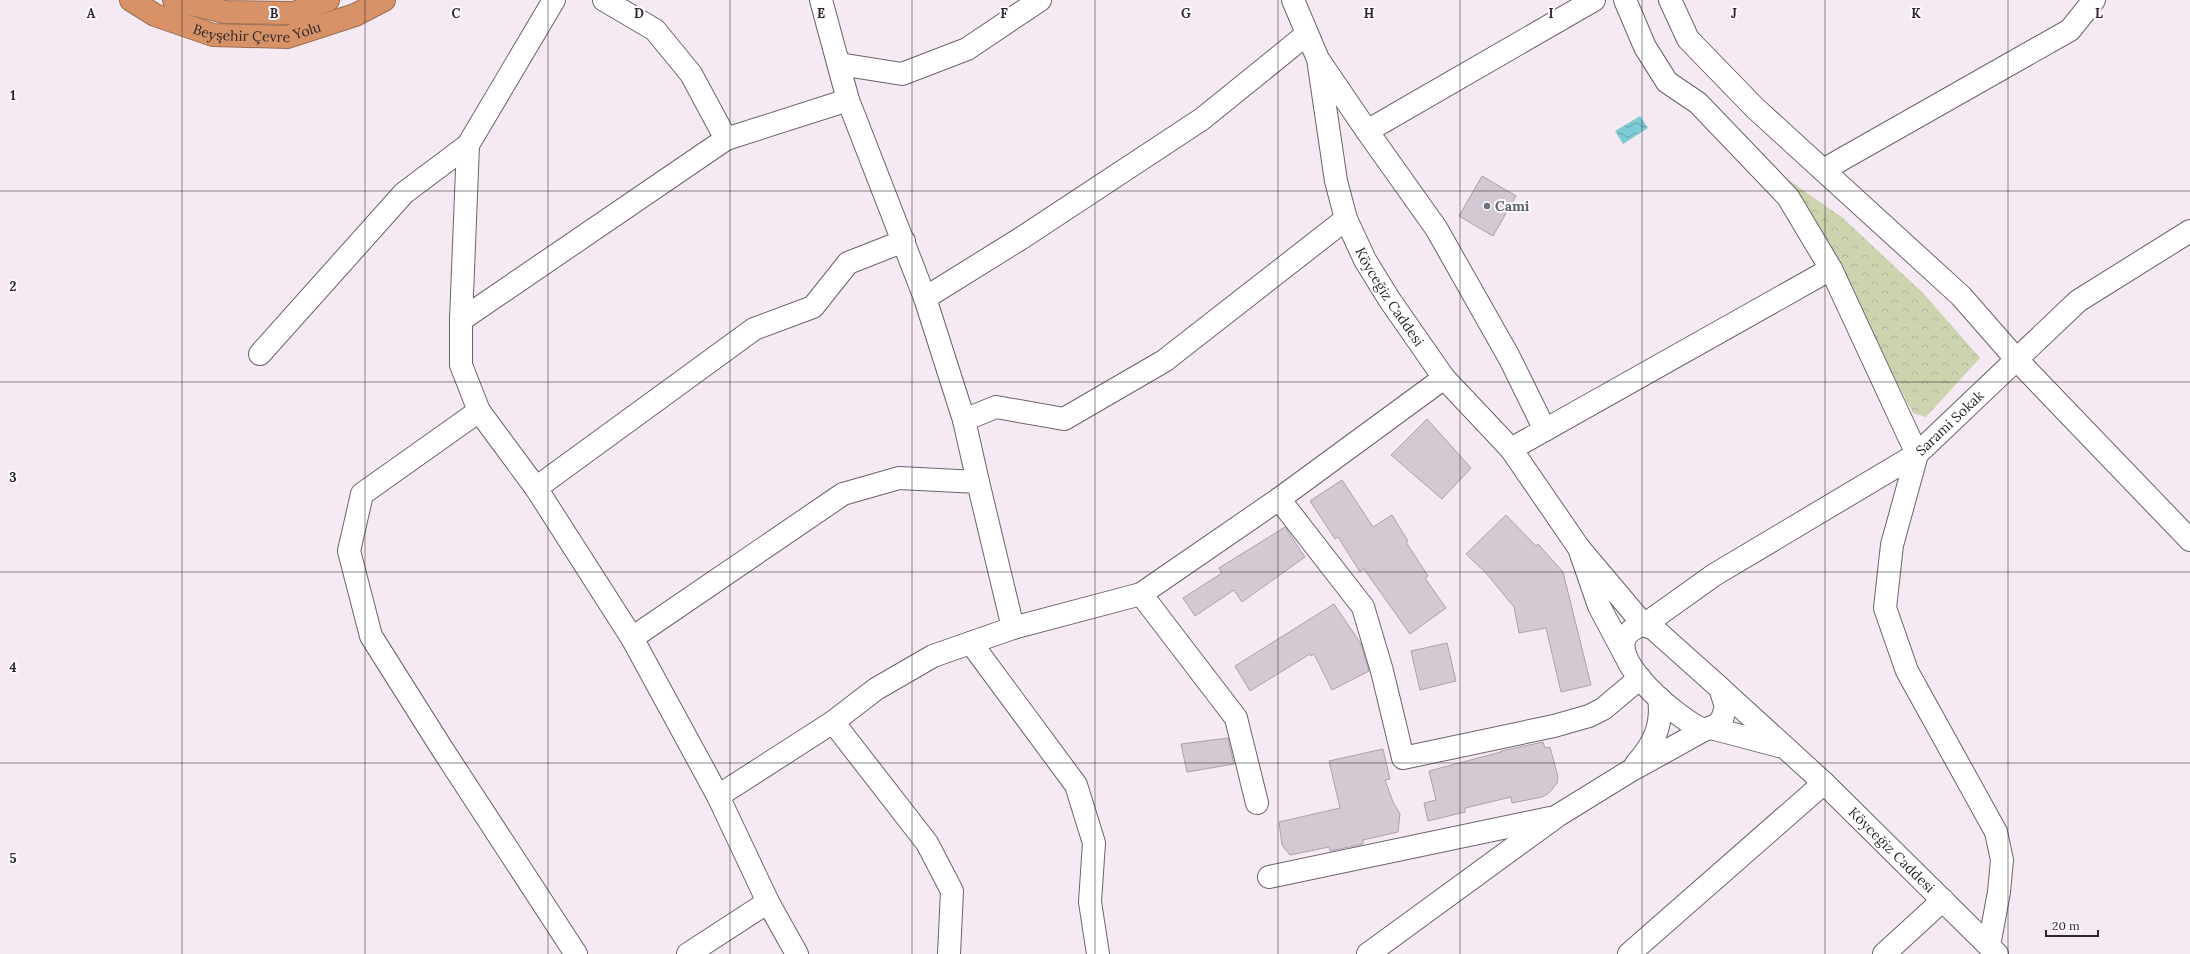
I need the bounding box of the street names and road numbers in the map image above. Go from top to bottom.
street label: Beyşehir Çevre Yolu [192,15,322,35]
street label: Köyceğiz Caddesi [1351,244,1428,350]
street label: Sarami Sokak [1912,386,1988,459]
street label: Köyceğiz Caddesi [1845,803,1939,897]

